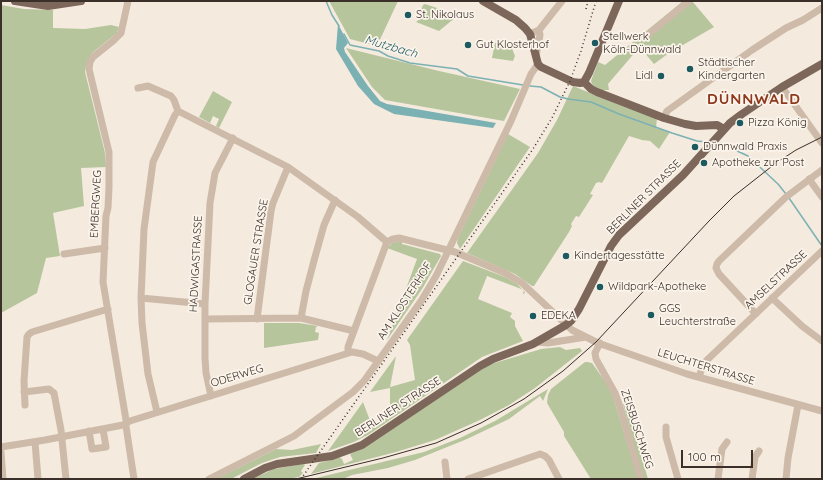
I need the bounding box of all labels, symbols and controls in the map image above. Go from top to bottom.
place label: St. Nikolaus [416,8,474,22]
marker: St. Nikolaus [403,10,413,20]
place label: Stellwerk Köln-Dünnwald [603,30,681,56]
water label: Mutzbach [363,33,419,61]
place label: Gut Klosterhof [476,38,549,52]
marker: Stellwerk Köln-Dünnwald [590,38,600,48]
marker: Gut Klosterhof [463,40,473,50]
place label: Städtischer Kindergarten [698,56,765,82]
marker: Städtischer Kindergarten [685,64,695,74]
place label: Lidl [636,69,653,83]
marker: Lidl [656,71,666,81]
district label: DÜNNWALD [707,90,801,108]
place label: Pizza König [748,116,807,130]
marker: Pizza König [735,118,745,128]
place label: Dünnwald Praxis [703,140,787,154]
marker: Dünnwald Praxis [690,142,700,152]
place label: Apotheke zur Post [712,156,804,170]
street label: BERLINER STRASSE [604,157,684,237]
marker: Apotheke zur Post [699,158,709,168]
street label: EMBERGWEG [88,170,104,238]
street label: GLOGAUER STRASSE [241,198,271,306]
street label: HADWIGASTRASSE [187,215,205,313]
street label: AMSELSTRASSE [742,248,810,312]
place label: Kindertagesstätte [574,249,665,263]
marker: Kindertagesstätte [561,251,571,261]
street label: AM KLOSTERHOF [375,260,435,342]
place label: Wildpark-Apotheke [608,280,706,294]
marker: Wildpark-Apotheke [595,282,605,292]
place label: GGS Leuchterstraße [659,302,736,328]
place label: EDEKA [541,309,576,323]
marker: GGS Leuchterstraße [646,310,656,320]
marker: EDEKA [528,311,538,321]
street label: LEUCHTERSTRASSE [656,346,756,388]
street label: ODERWEG [209,362,265,390]
street label: BERLINER STRASSE [352,374,444,440]
street label: ZEISBUSCHWEG [618,388,656,470]
scale bar [683,442,755,468]
text: 100 m [688,449,721,464]

